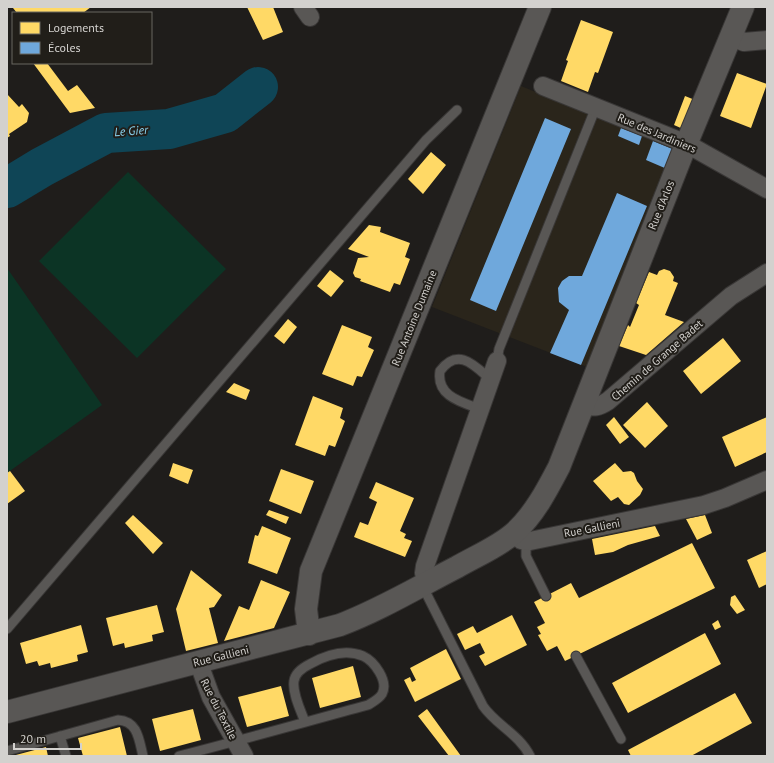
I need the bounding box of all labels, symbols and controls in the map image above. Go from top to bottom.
legend [12,12,152,64]
text: Logements [48,20,104,35]
text: Écoles [48,40,81,55]
street label: Rue des Jardiniers [616,110,699,156]
water label: Le Gier [114,122,149,139]
street label: Rue d'Arlos [645,178,677,232]
street label: Rue Antoine Dumaine [388,268,440,368]
street label: Chemin de Grange Badet [608,316,706,404]
street label: Rue Gallieni [563,516,621,540]
street label: Rue Gallieni [192,642,250,670]
street label: Rue du Textile [198,676,241,742]
scale bar [14,725,81,751]
text: 20 m [20,731,46,746]

